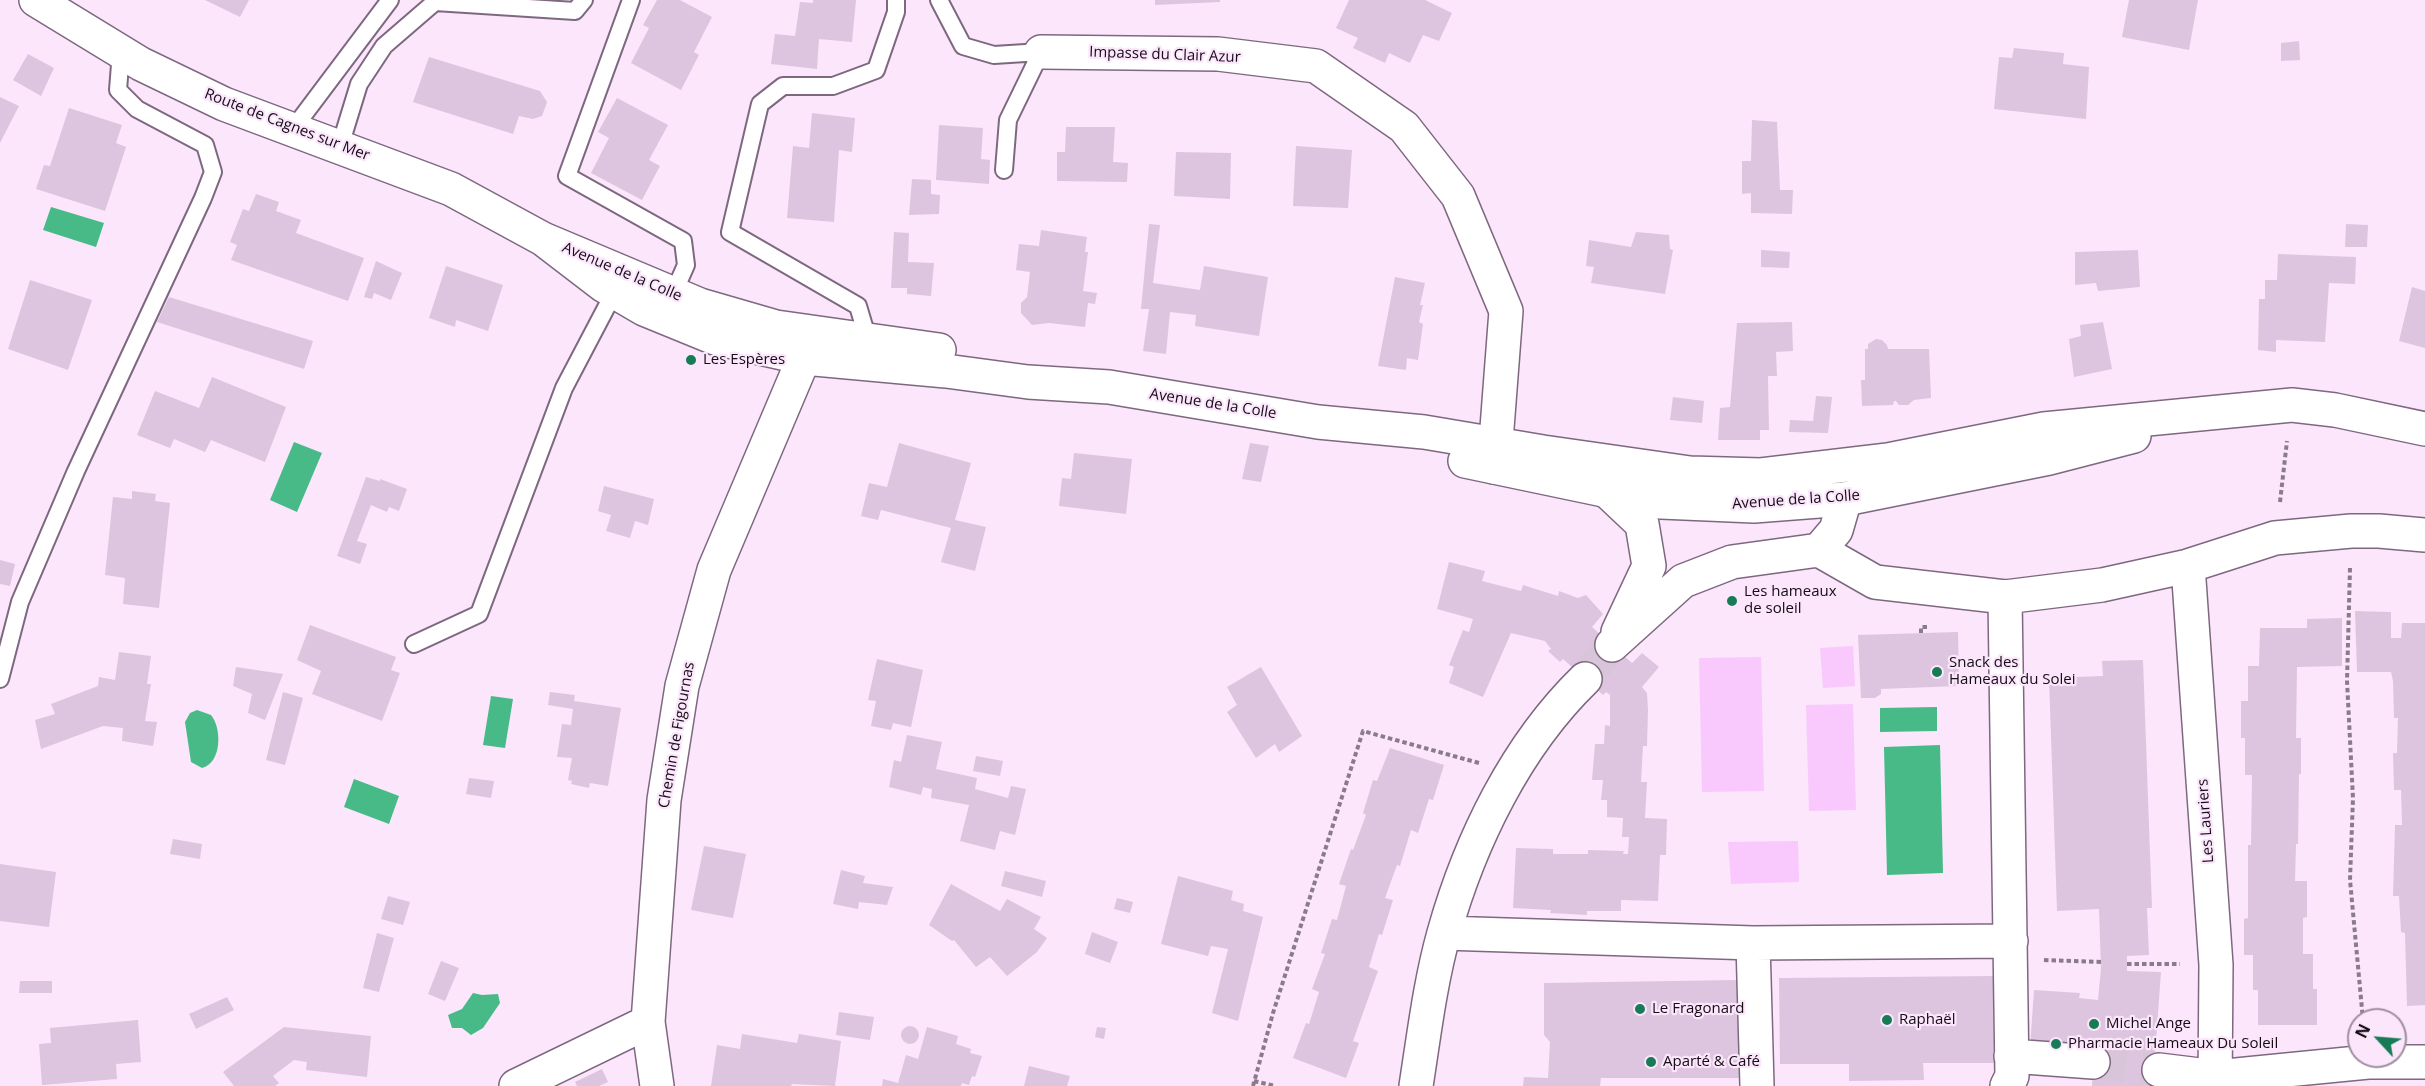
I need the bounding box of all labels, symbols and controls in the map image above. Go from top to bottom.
street label: Impasse du Clair Azur [1089,43,1241,67]
street label: Route de Cagnes sur Mer [202,85,372,165]
street label: Avenue de la Colle [560,239,684,305]
place label: Les Espères [703,351,785,369]
marker: Les Espères [684,353,698,367]
street label: Avenue de la Colle [1148,385,1278,423]
street label: Avenue de la Colle [1731,487,1861,513]
place label: Les hameaux de soleil [1744,583,1837,618]
marker: Les hameaux de soleil [1725,594,1739,608]
place label: Snack des Hameaux du Solei [1949,654,2076,689]
street label: Chemin de Figournas [655,661,699,809]
marker: Snack des Hameaux du Solei [1930,665,1944,679]
street label: Les Lauriers [2194,778,2218,864]
place label: Le Fragonard [1652,1000,1744,1018]
marker: Le Fragonard [1633,1002,1647,1016]
north arrow [2347,1008,2407,1068]
place label: Raphaël [1899,1011,1956,1029]
marker: Raphaël [1880,1013,1894,1027]
place label: Michel Ange [2106,1015,2191,1033]
marker: Michel Ange [2087,1017,2101,1031]
text: N [2350,1020,2375,1042]
place label: Pharmacie Hameaux Du Soleil [2068,1035,2278,1053]
marker: Pharmacie Hameaux Du Soleil [2049,1037,2063,1051]
place label: Aparté & Café [1663,1053,1760,1071]
marker: Aparté & Café [1644,1055,1658,1069]

